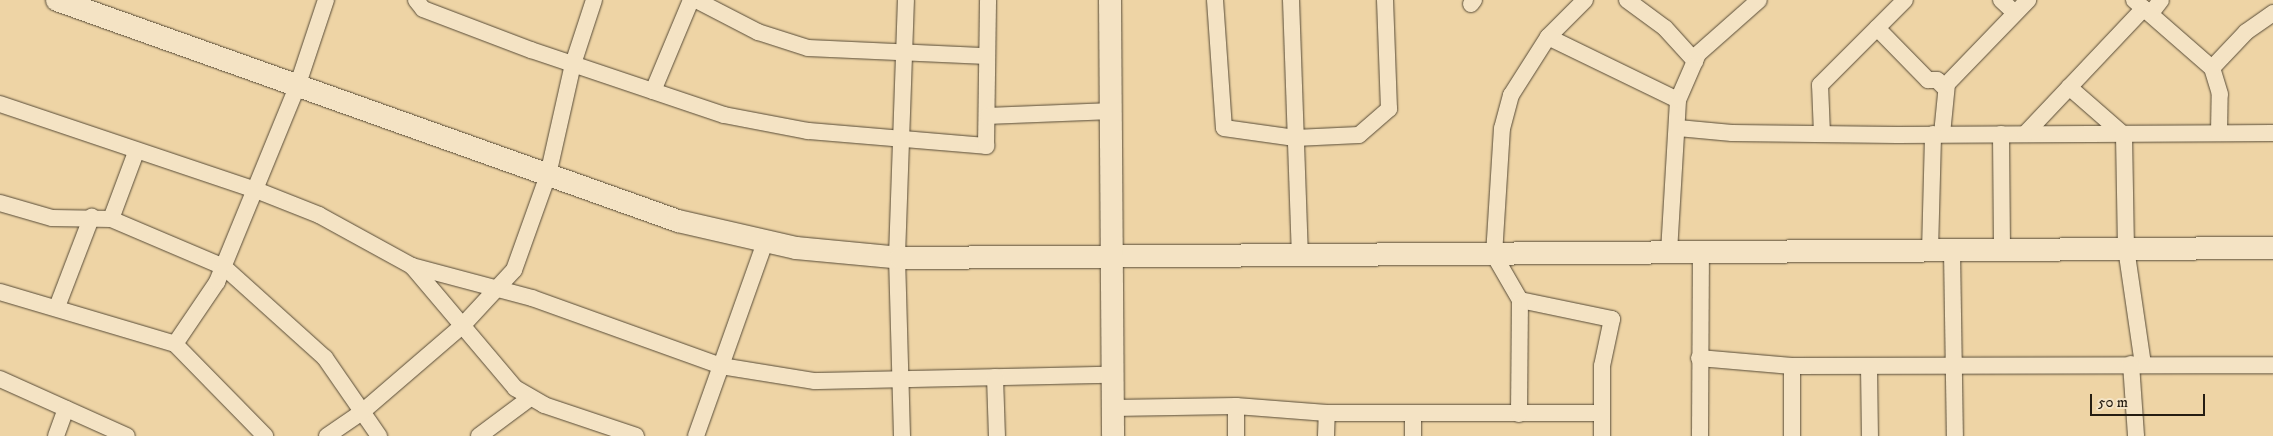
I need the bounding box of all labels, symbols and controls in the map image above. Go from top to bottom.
scale bar [2093,384,2208,416]
text: 50 m [2098,393,2128,412]

